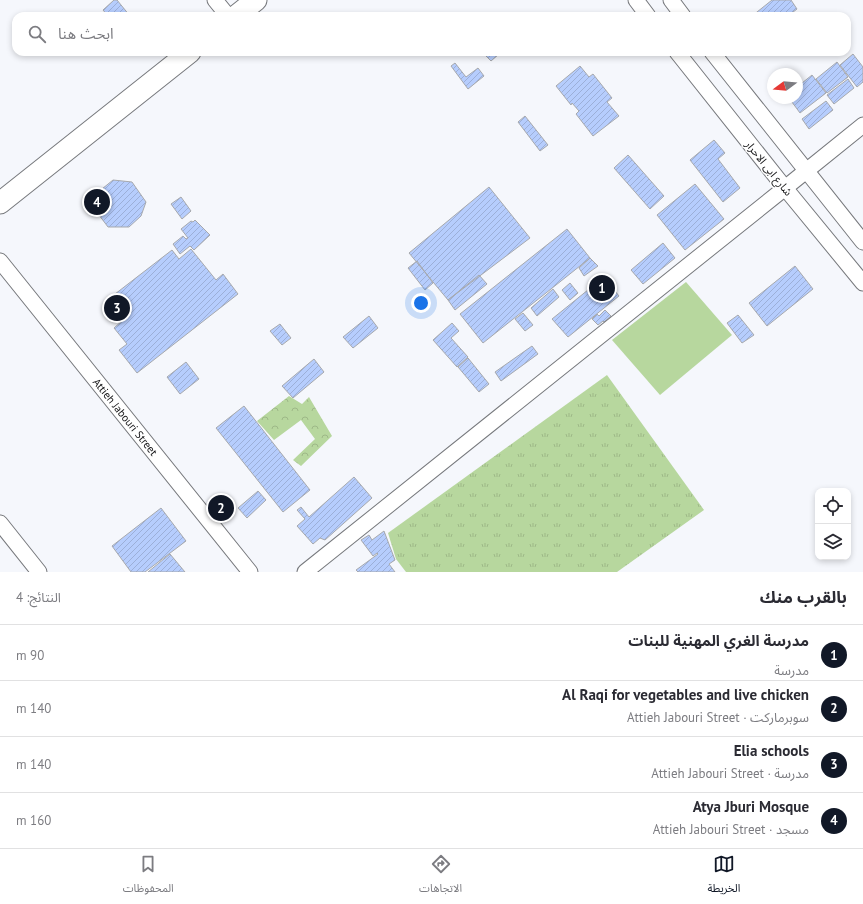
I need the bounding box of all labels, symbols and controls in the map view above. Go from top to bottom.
search box [12,12,851,56]
icon: search [26,23,48,45]
text: ابحث هنا [58,24,114,43]
north arrow [767,68,803,104]
street label: شارع ابی الاحرار [741,137,796,199]
pin: 4 [84,187,110,217]
pin: 1 [589,273,615,303]
pin: 3 [104,293,130,323]
your location [411,293,431,313]
street label: Attieh Jabouri Street [90,375,161,459]
map controls [815,488,851,560]
button: locate [815,488,851,524]
pin: 2 [208,493,234,523]
button: layers [815,524,851,560]
text: بالقرب منك [760,586,847,608]
text: النتائج: 4 [16,589,61,606]
text: مدرسة الغري المهنية للبنات [628,631,809,650]
text: 90 m [16,647,44,664]
text: 1 [830,647,838,664]
text: مدرسة [774,662,809,679]
text: Al Raqi for vegetables and live chicken [562,685,809,704]
text: 140 m [16,700,51,717]
text: 2 [830,700,838,717]
text: سوبرماركت · Attieh Jabouri Street [627,709,809,726]
text: Elia schools [734,741,809,760]
text: 140 m [16,756,51,773]
text: 3 [830,756,838,773]
text: مدرسة · Attieh Jabouri Street [651,765,809,782]
text: Atya Jburi Mosque [693,797,809,816]
text: 160 m [16,812,51,829]
text: 4 [830,812,838,829]
text: مسجد · Attieh Jabouri Street [653,821,809,838]
tab: المحفوظات [123,853,174,900]
tab: الاتجاهات [419,853,462,900]
tab: الخريطة [707,853,740,900]

